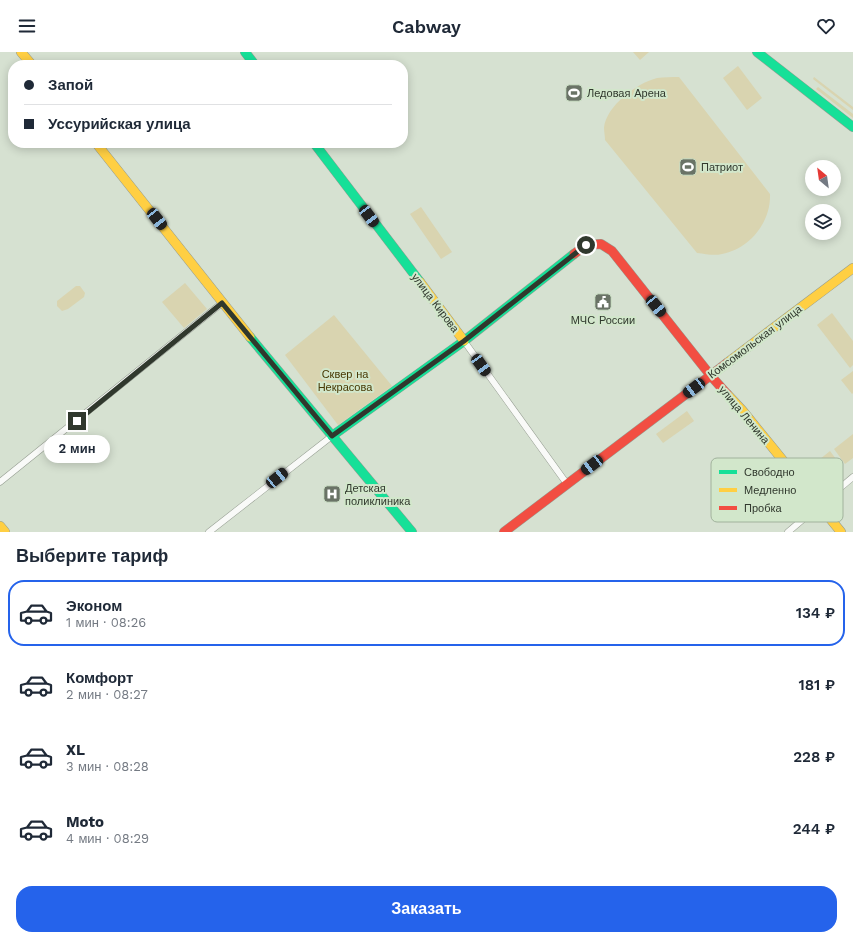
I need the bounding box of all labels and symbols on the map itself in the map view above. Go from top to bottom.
sports icon: Ледовая Арена [564,83,584,103]
place label: Ледовая Арена [587,87,667,100]
sports icon: Патриот [678,157,698,177]
north arrow [805,160,841,196]
place label: Патриот [701,161,743,174]
car [357,203,381,229]
car [145,206,169,232]
route start [577,236,595,254]
street label: улица Кирова [409,271,462,336]
public building icon: МЧС России [593,292,613,312]
car [644,293,668,319]
street label: Комсомольская улица [706,302,805,382]
place label: МЧС России [571,314,635,327]
car [469,352,493,378]
park label: Сквер на Некрасова [318,368,373,394]
car [681,376,707,400]
street label: улица Ленина [716,383,773,447]
route end [68,412,86,430]
callout: 2 мин [44,435,110,463]
car [579,453,605,477]
legend [711,458,843,522]
car [264,466,290,490]
text: Свободно [744,466,795,479]
place label: Детская поликлиника [345,482,411,508]
hospital icon: Детская поликлиника [322,484,342,504]
text: Медленно [744,484,796,497]
text: Пробка [744,502,782,515]

